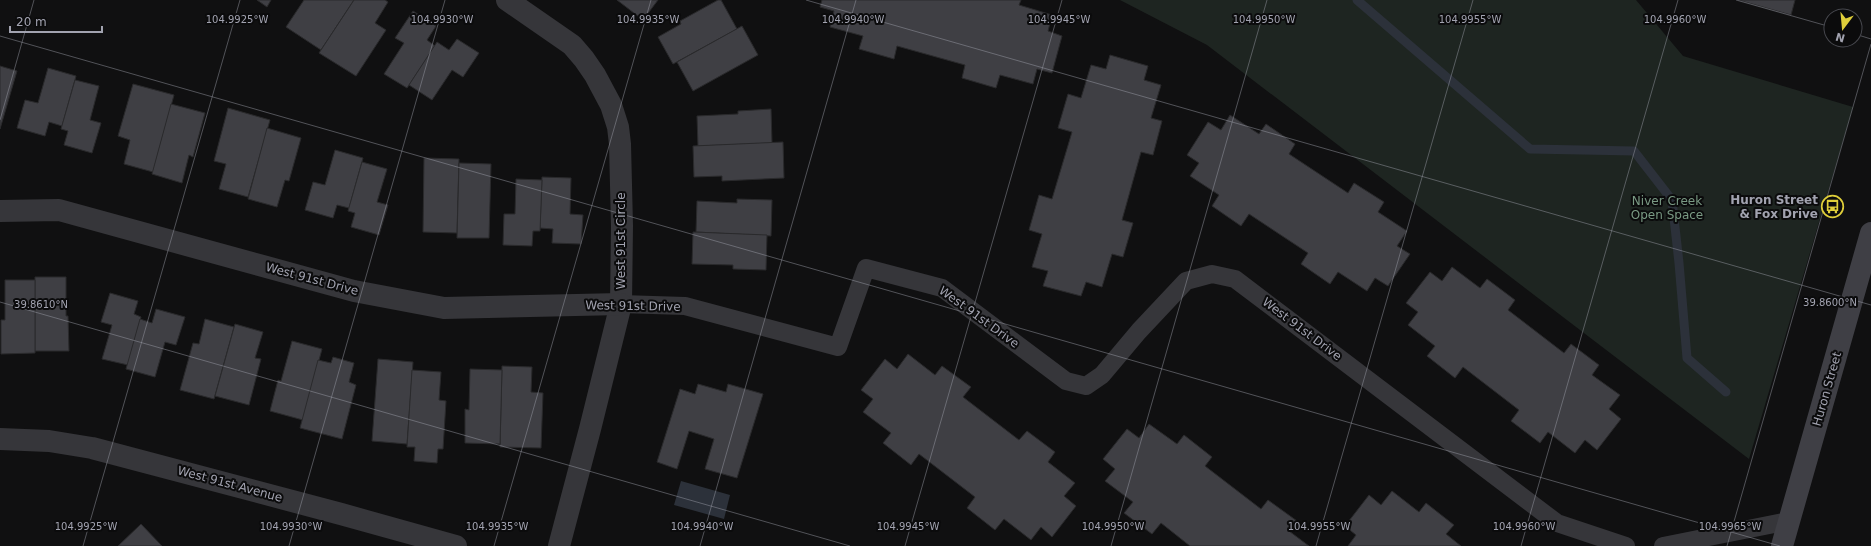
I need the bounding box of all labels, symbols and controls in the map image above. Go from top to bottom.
scale bar [10,8,102,34]
north arrow [1823,8,1863,48]
text: 104.9925°W [206,14,268,25]
text: 104.9930°W [411,14,473,25]
text: 104.9935°W [617,14,679,25]
text: 104.9940°W [822,14,884,25]
text: 104.9945°W [1028,14,1090,25]
text: 104.9950°W [1233,14,1295,25]
text: 104.9955°W [1439,14,1501,25]
text: 104.9960°W [1644,14,1706,25]
text: 20 m [16,15,47,29]
text: N [1834,30,1847,45]
street label: West 91st Circle [614,192,628,290]
place label: Huron Street & Fox Drive [1730,193,1818,221]
park label: Niver Creek Open Space [1631,194,1703,222]
bus stop icon: Huron Street & Fox Drive [1820,194,1846,220]
street label: West 91st Drive [264,260,360,298]
street label: West 91st Drive [936,283,1022,351]
street label: West 91st Drive [1260,295,1344,363]
text: 39.8600°N [1803,297,1857,308]
street label: West 91st Drive [585,298,681,314]
text: 39.8610°N [14,299,68,310]
street label: Huron Street [1810,350,1844,428]
street label: West 91st Avenue [176,463,284,505]
text: 104.9925°W [55,521,117,532]
text: 104.9930°W [260,521,322,532]
text: 104.9935°W [466,521,528,532]
text: 104.9940°W [671,521,733,532]
text: 104.9945°W [877,521,939,532]
text: 104.9950°W [1082,521,1144,532]
text: 104.9955°W [1288,521,1350,532]
text: 104.9960°W [1493,521,1555,532]
text: 104.9965°W [1699,521,1761,532]

